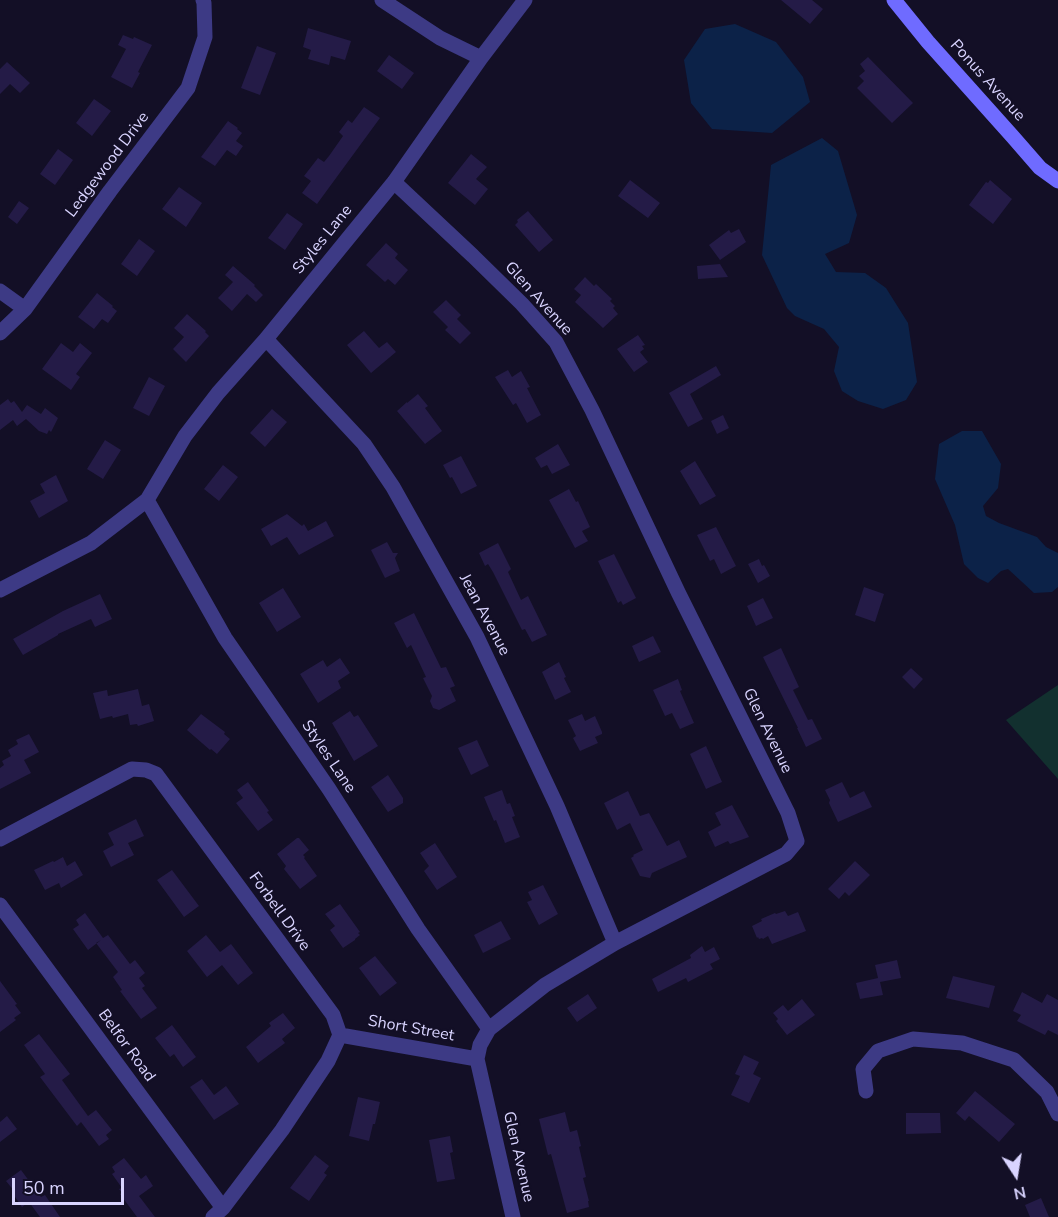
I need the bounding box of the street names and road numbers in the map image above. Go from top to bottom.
street label: Ponus Avenue [945,36,1029,126]
street label: Ledgewood Drive [62,109,154,221]
street label: Styles Lane [289,202,357,278]
street label: Glen Avenue [500,258,576,340]
street label: Jean Avenue [454,571,514,659]
street label: Glen Avenue [738,685,796,777]
street label: Styles Lane [297,717,359,797]
street label: Forbell Drive [244,869,314,955]
street label: Belfor Road [93,1006,159,1086]
street label: Short Street [366,1012,456,1046]
street label: Glen Avenue [498,1110,538,1204]

